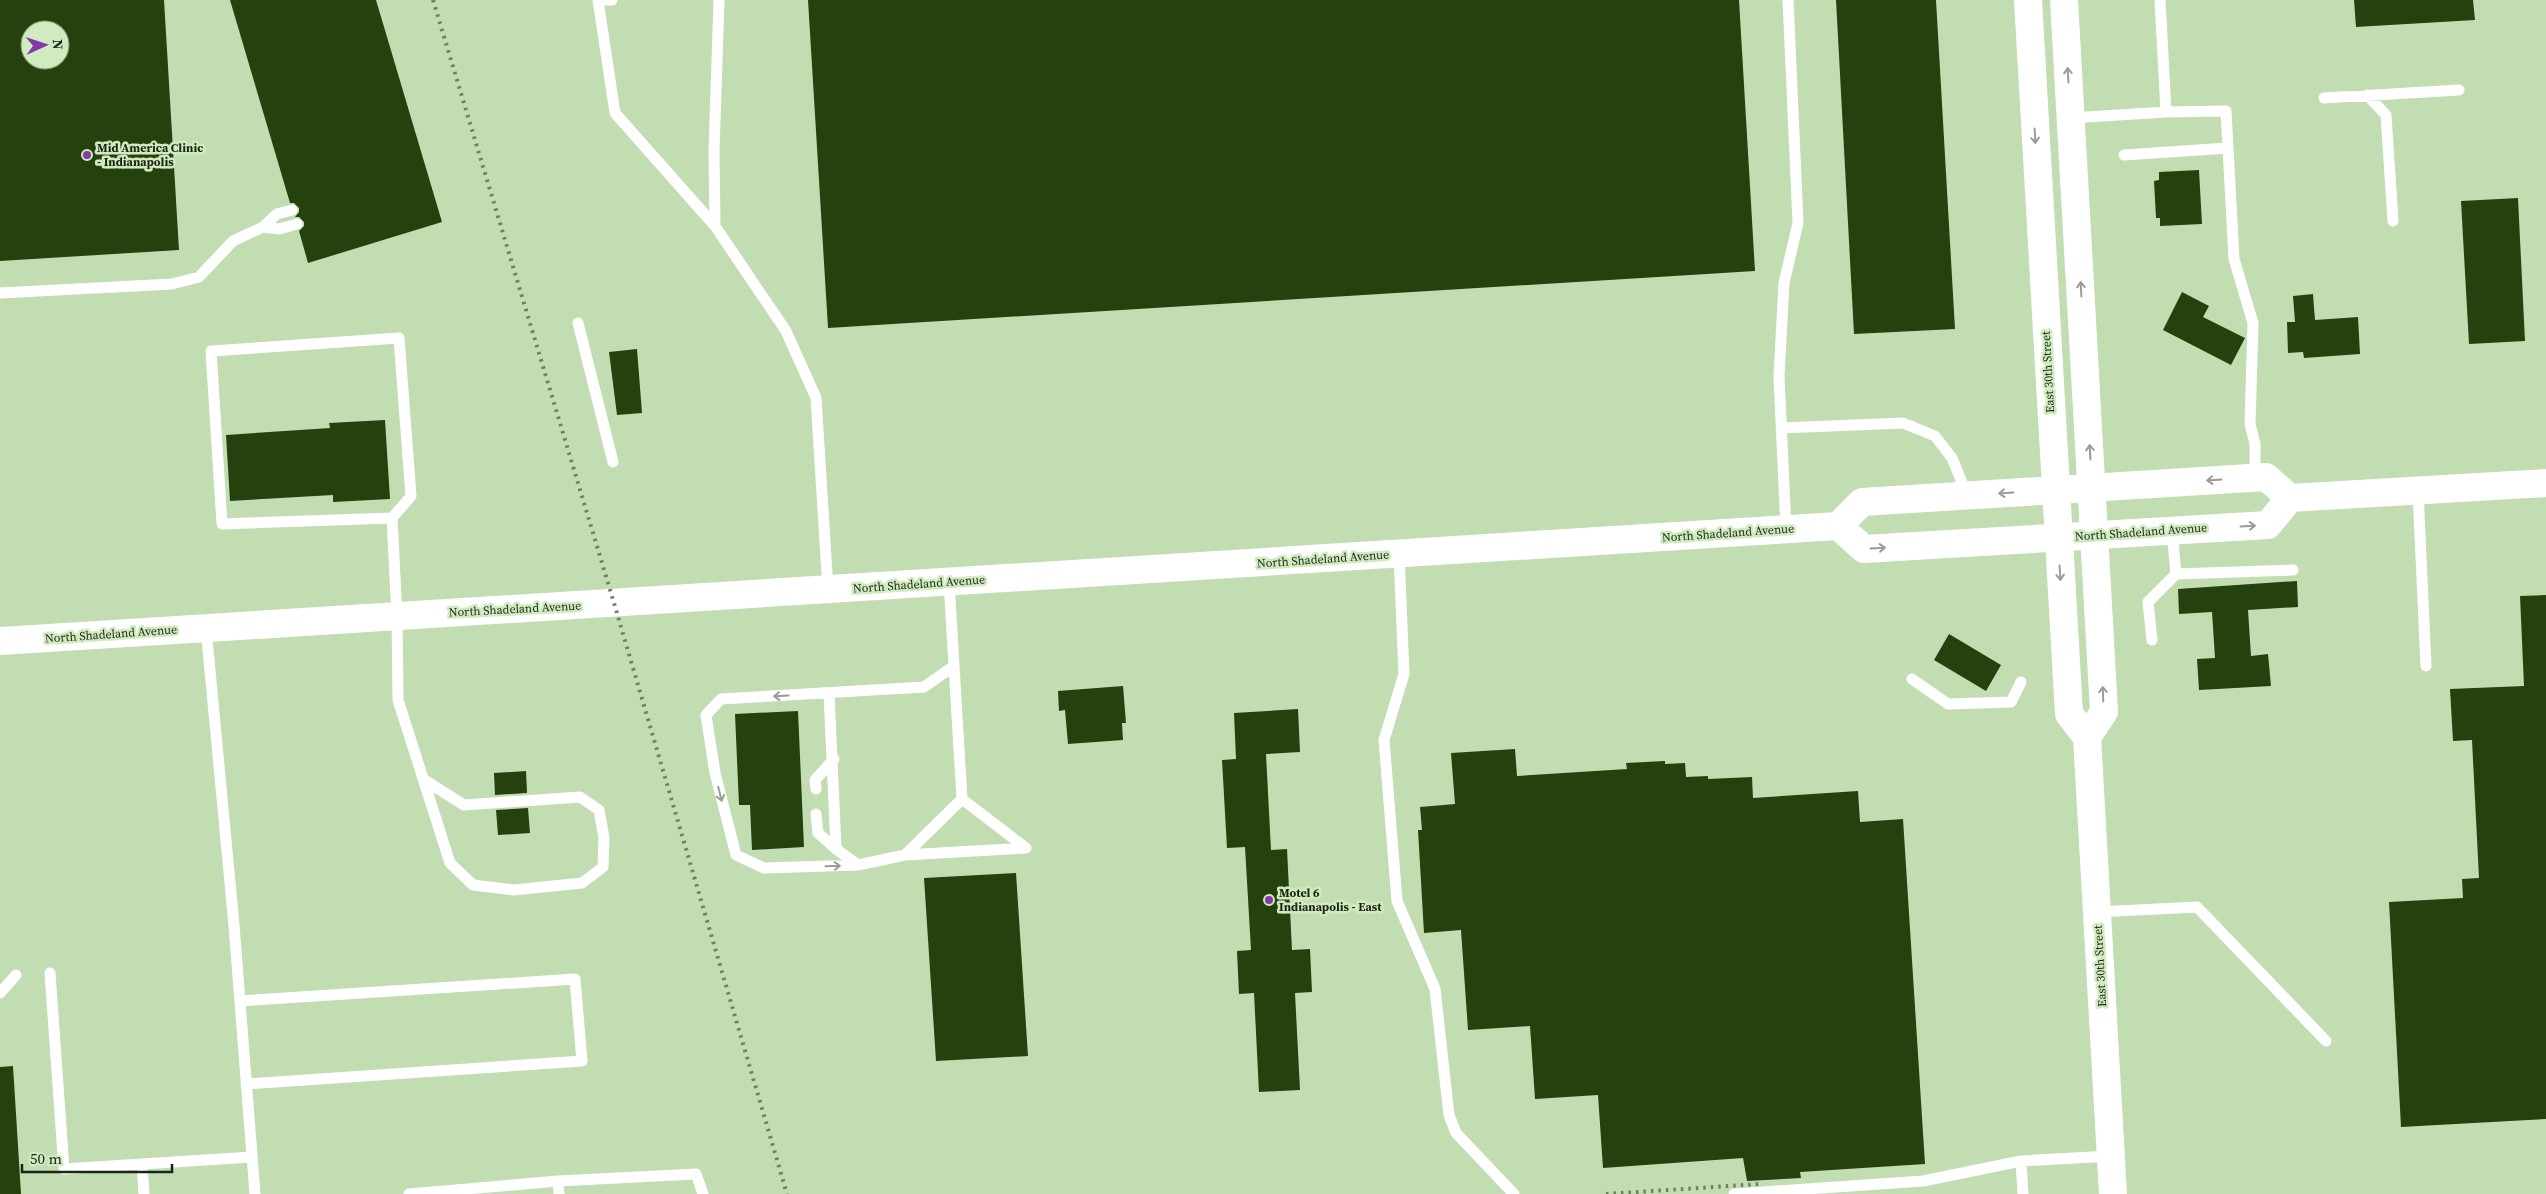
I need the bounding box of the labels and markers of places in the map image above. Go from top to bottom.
place label: Mid America Clinic - Indianapolis [97,140,203,170]
marker: Mid America Clinic - Indianapolis [81,149,93,161]
place label: Motel 6 Indianapolis - East [1279,885,1382,915]
marker: Motel 6 Indianapolis - East [1263,894,1275,906]

